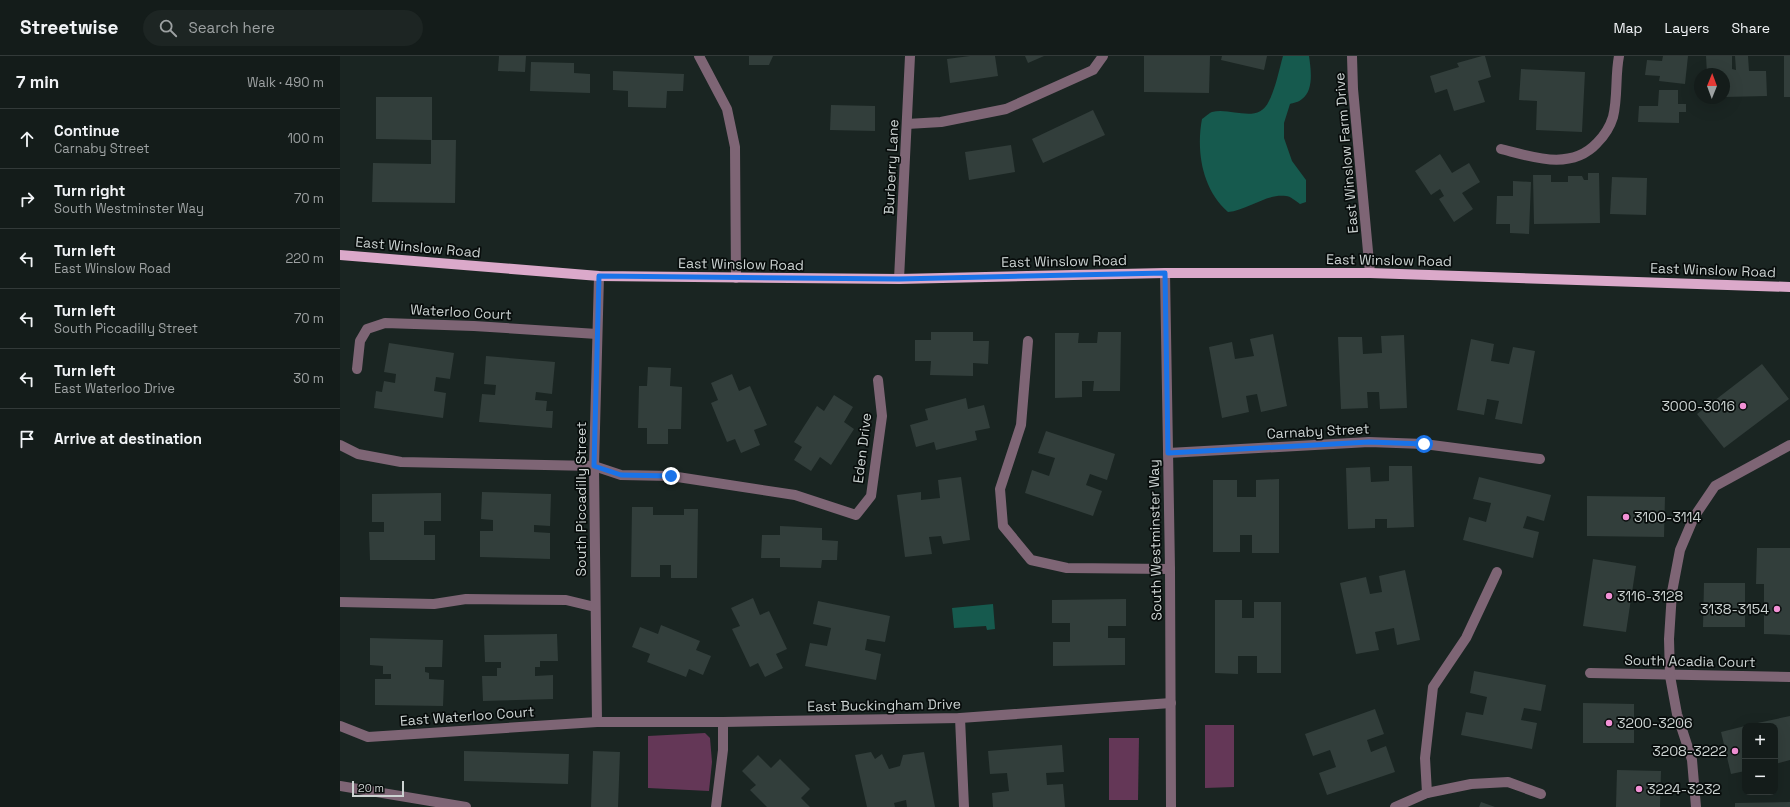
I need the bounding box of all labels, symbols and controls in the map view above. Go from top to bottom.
search box [143,10,423,46]
text: Streetwise [20,15,119,40]
icon: search [157,17,179,39]
text: Search here [189,18,275,37]
text: Map [1613,19,1643,37]
text: Layers [1665,19,1709,37]
text: Share [1731,19,1770,37]
north arrow [1694,68,1730,104]
text: 7 min [16,71,59,93]
street label: East Winslow Farm Drive [1330,72,1362,234]
text: Walk · 490 m [247,74,324,91]
street label: Burberry Lane [880,119,902,215]
text: Continue [54,121,120,140]
icon: ahead [16,128,38,150]
text: 100 m [287,130,324,147]
text: Carnaby Street [54,140,150,157]
text: Turn right [54,181,125,200]
icon: right [16,188,38,210]
text: 70 m [294,190,324,207]
text: South Westminster Way [54,200,204,217]
street label: East Winslow Road [355,233,481,261]
text: Turn left [54,241,116,260]
icon: left [16,248,38,270]
text: 220 m [285,250,324,267]
street label: East Winslow Road [1326,250,1452,270]
street label: East Winslow Road [1001,251,1127,271]
street label: East Winslow Road [678,254,804,274]
street label: East Winslow Road [1650,259,1776,281]
text: East Winslow Road [54,260,171,277]
street label: Waterloo Court [410,300,512,324]
text: Turn left [54,301,116,320]
icon: left [16,308,38,330]
text: 70 m [294,310,324,327]
text: South Piccadilly Street [54,320,198,337]
text: Turn left [54,361,116,380]
icon: left [16,368,38,390]
text: 30 m [293,370,324,387]
text: East Waterloo Drive [54,380,175,397]
place label: 3000-3016 [1661,397,1735,415]
marker: 3000-3016 [1738,401,1748,411]
street label: Eden Drive [849,412,875,484]
street label: Carnaby Street [1266,419,1370,443]
street label: South Piccadilly Street [572,421,590,577]
icon: arrive [16,428,38,450]
text: Arrive at destination [54,429,202,448]
route start [1415,435,1433,453]
street label: South Westminster Way [1145,459,1165,621]
route end [662,467,680,485]
place label: 3100-3114 [1634,508,1701,526]
marker: 3100-3114 [1621,512,1631,522]
place label: 3116-3128 [1617,587,1683,605]
marker: 3116-3128 [1604,591,1614,601]
place label: 3138-3154 [1700,600,1769,618]
marker: 3138-3154 [1772,604,1782,614]
street label: South Acadia Court [1624,651,1756,671]
street label: East Buckingham Drive [807,695,961,715]
street label: East Waterloo Court [399,702,535,730]
place label: 3200-3206 [1617,714,1693,732]
marker: 3200-3206 [1604,718,1614,728]
map controls [1742,723,1778,795]
button: + [1742,723,1778,759]
place label: 3208-3222 [1652,742,1727,760]
marker: 3208-3222 [1730,746,1740,756]
button: − [1742,759,1778,795]
scale bar [352,779,404,798]
place label: 3224-3232 [1647,780,1721,798]
text: 20 m [358,781,384,795]
marker: 3224-3232 [1634,784,1644,794]

